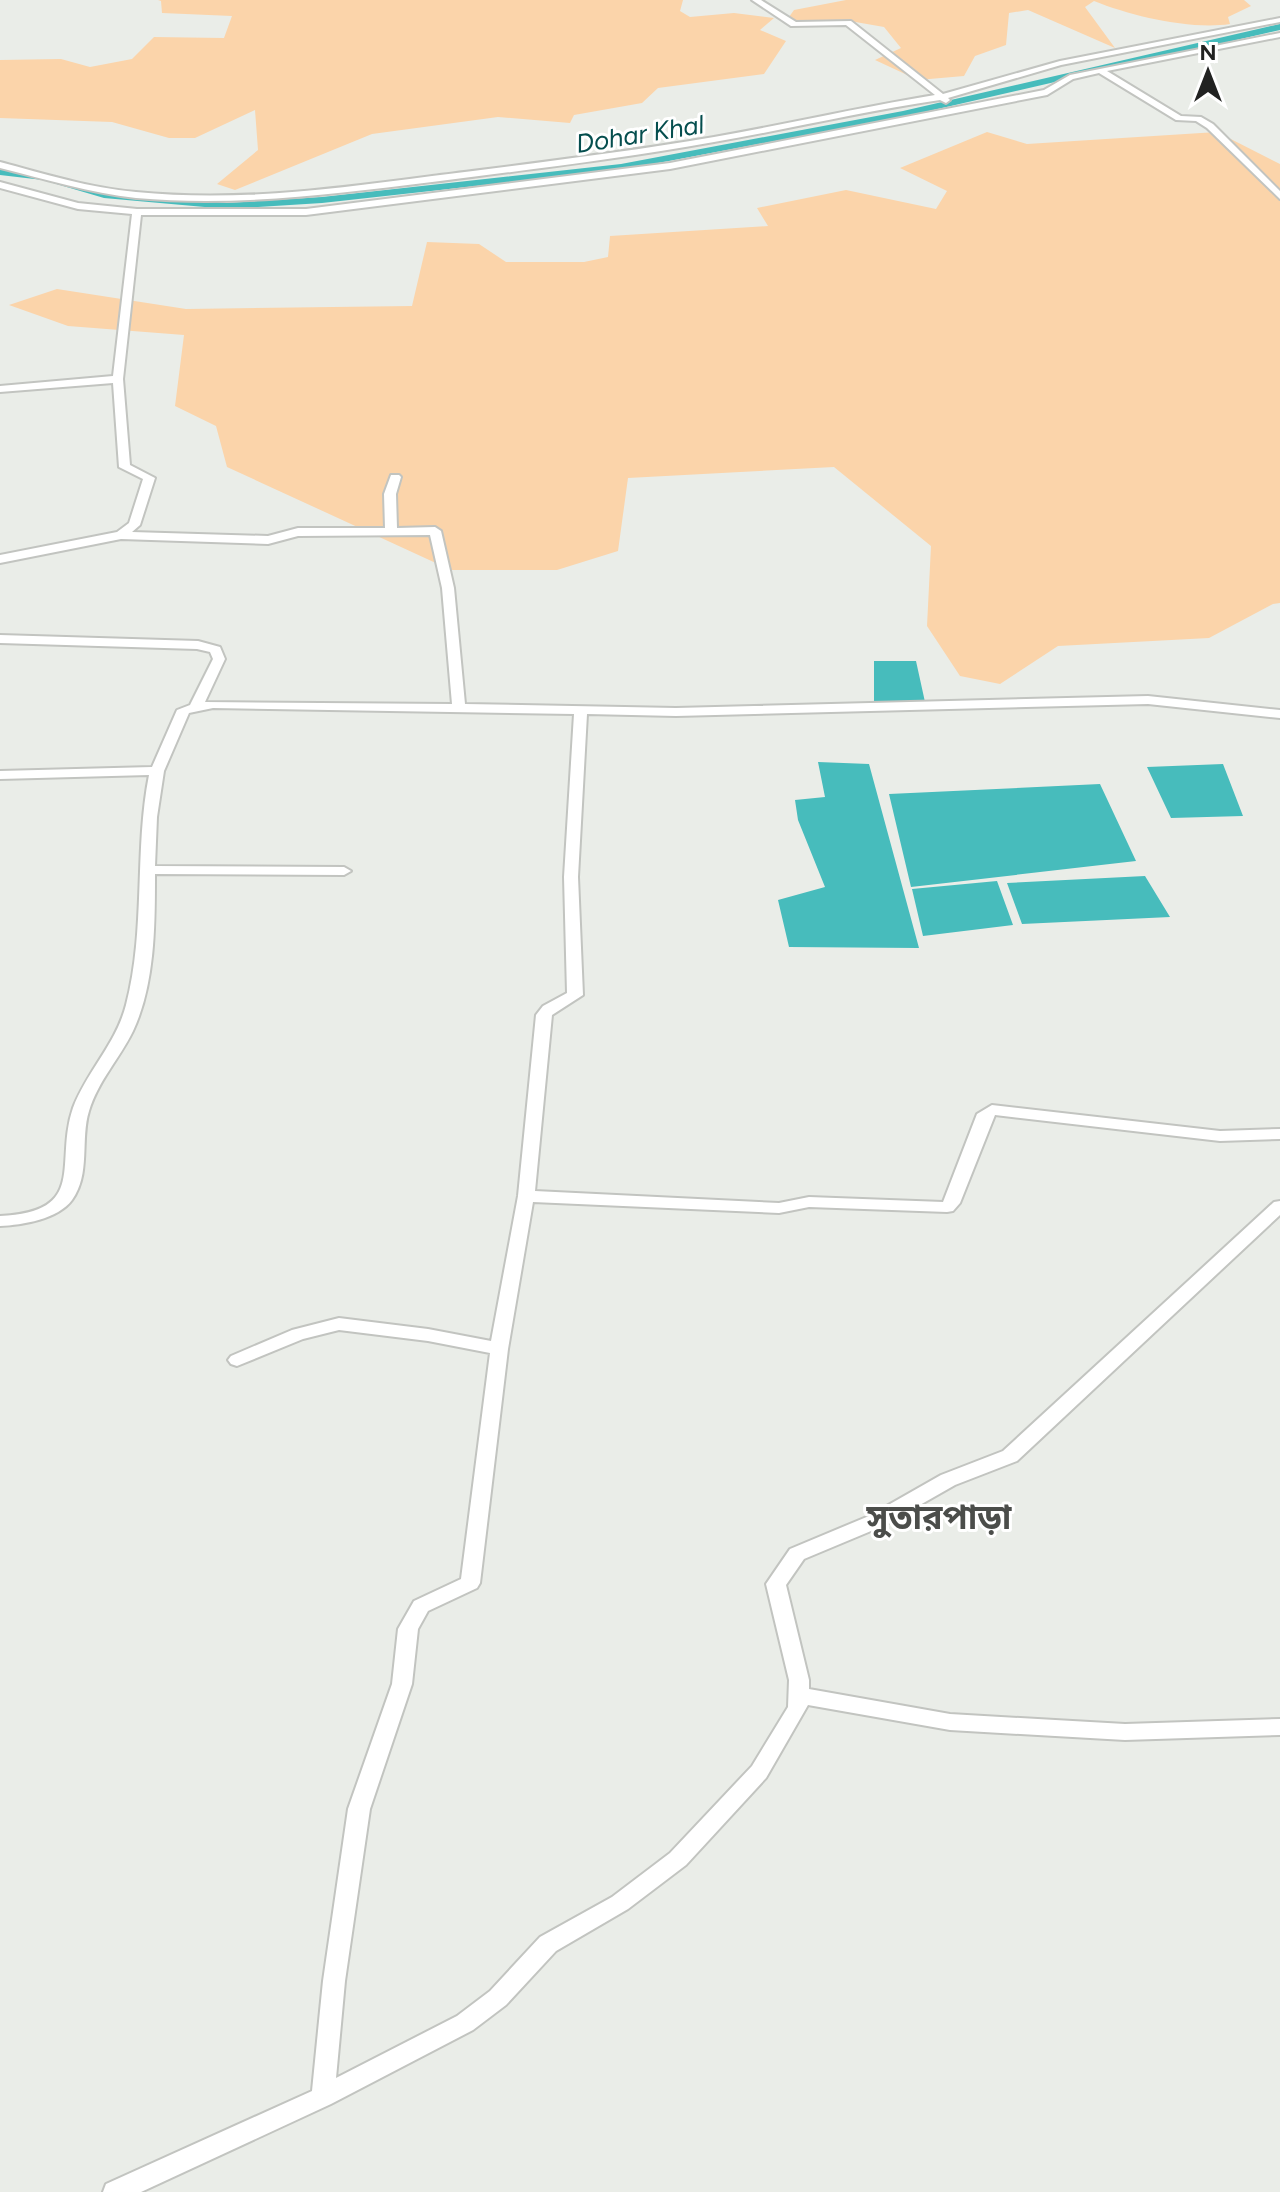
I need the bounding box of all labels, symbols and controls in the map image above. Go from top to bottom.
north arrow [1168,32,1248,112]
text: N [1199,39,1217,66]
water label: Dohar Khal [574,108,707,160]
district label: সুতারপাড়া [866,1497,1012,1538]

